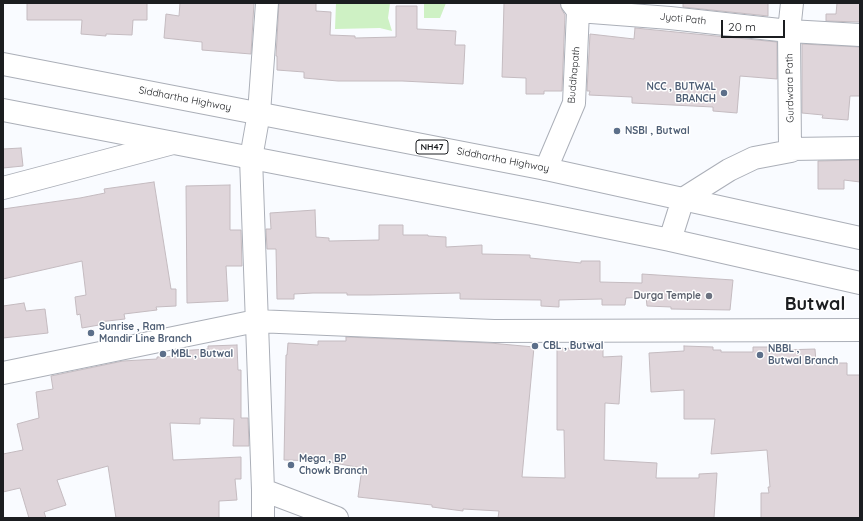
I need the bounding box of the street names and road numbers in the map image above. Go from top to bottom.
street label: Jyoti Path [659,11,707,27]
street label: Buddhapath [566,46,582,104]
street label: Gurdwara Path [783,53,797,123]
street label: Siddhartha Highway [138,84,232,114]
road number: NH47 [416,140,448,154]
street label: Siddhartha Highway [456,145,550,175]

